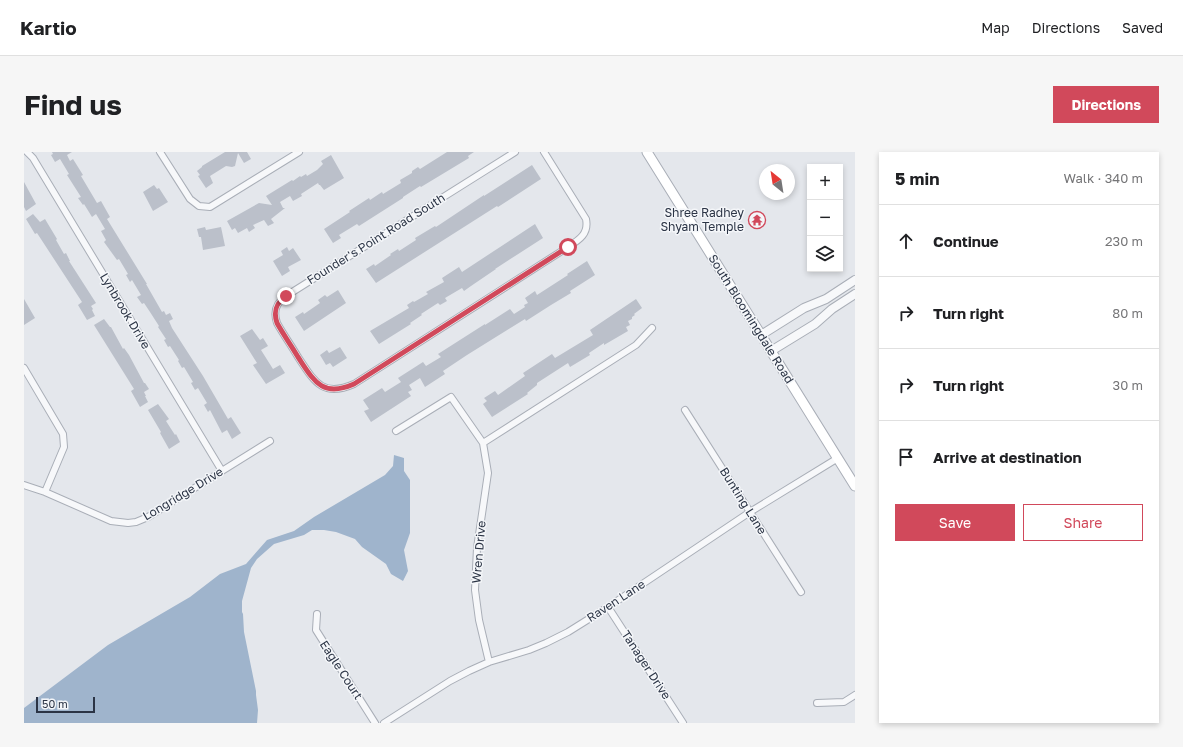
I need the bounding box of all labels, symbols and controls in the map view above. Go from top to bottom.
text: Kartio [20,16,77,39]
text: Map [981,19,1010,36]
text: Directions [1032,19,1100,36]
text: Saved [1122,19,1163,36]
button: Directions [1053,86,1159,123]
text: Find us [24,88,122,121]
north arrow [759,164,795,200]
map controls [807,164,843,272]
button: + [807,164,843,200]
text: 5 min [895,168,939,189]
text: Walk · 340 m [1063,170,1143,186]
street label: Founder's Point Road South [304,190,448,287]
button: − [807,200,843,236]
place label: Shree Radhey Shyam Temple [660,205,744,234]
temple icon: Shree Radhey Shyam Temple [747,210,767,230]
icon: ahead [895,230,917,252]
text: Continue [933,232,999,250]
text: 230 m [1105,233,1143,249]
button: layers [807,236,843,272]
route start [559,238,577,256]
street label: South Bloomingdale Road [705,251,797,386]
street label: Lynbrook Drive [97,270,154,351]
route end [277,287,295,305]
icon: right [895,302,917,324]
text: Turn right [933,304,1004,322]
text: 80 m [1112,305,1143,321]
icon: right [895,374,917,396]
text: Turn right [933,376,1004,394]
text: 30 m [1113,377,1143,393]
icon: arrive [895,446,917,468]
text: Arrive at destination [933,448,1082,466]
street label: Longridge Drive [140,464,226,523]
street label: Bunting Lane [717,464,770,537]
button: Save [895,504,1015,541]
button: Share [1023,504,1143,541]
street label: Wren Drive [468,520,489,584]
street label: Raven Lane [584,576,648,625]
street label: Tanager Drive [619,627,674,702]
street label: Eagle Court [317,637,366,702]
scale bar [36,695,95,714]
text: 50 m [42,697,68,710]

